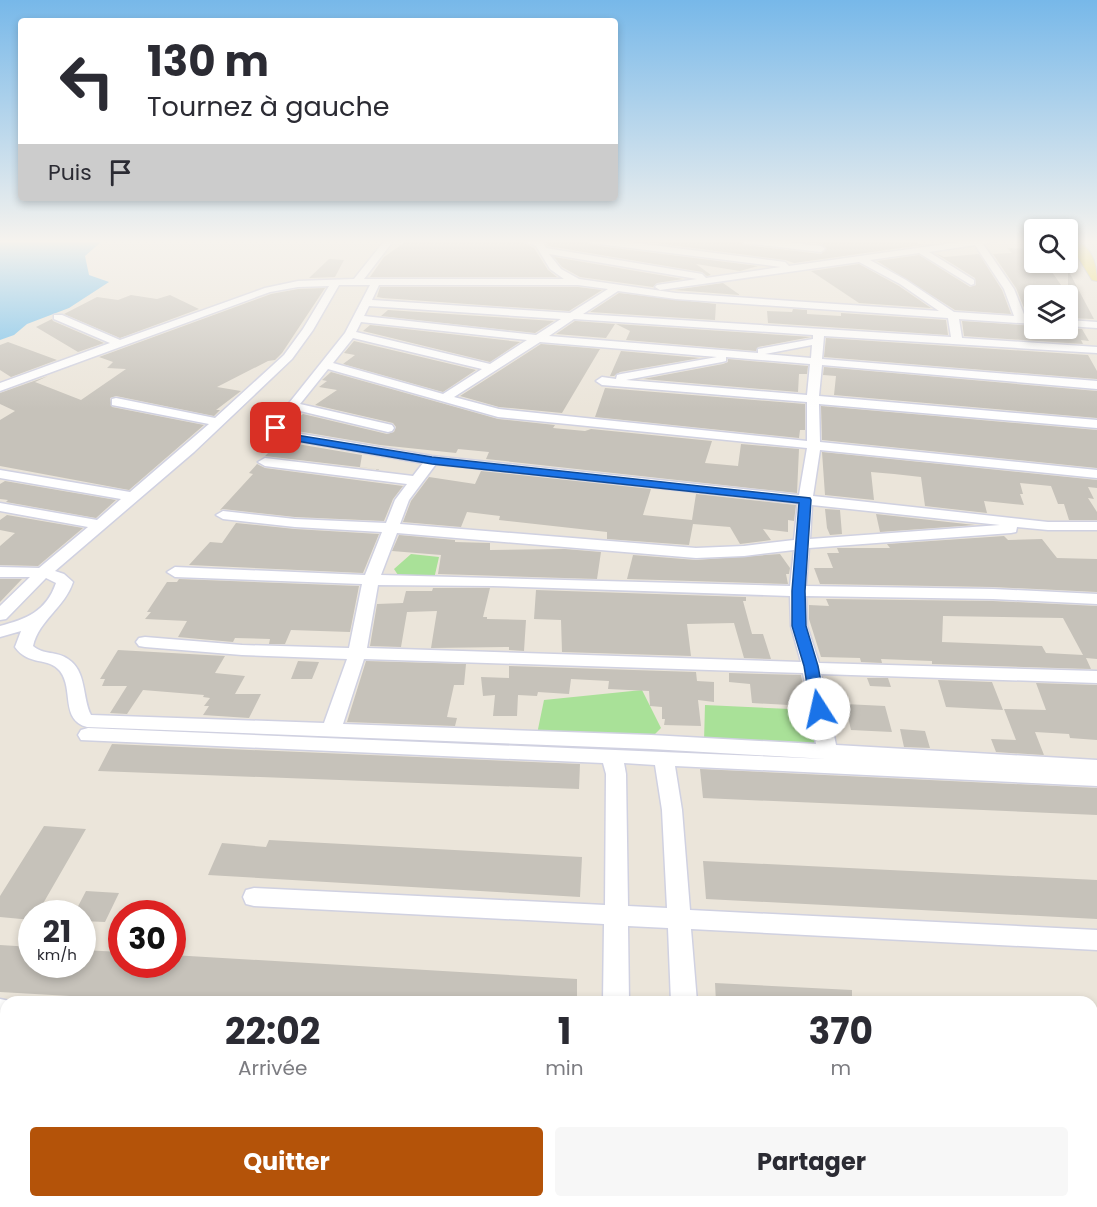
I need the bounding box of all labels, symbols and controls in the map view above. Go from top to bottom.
text: 130 m [147,32,269,91]
icon: left [48,42,126,120]
text: Tournez à gauche [147,88,389,125]
icon: arrive [104,156,137,189]
text: Puis [48,157,92,188]
map controls [1024,219,1078,339]
button: search [1024,219,1078,273]
button: layers [1024,285,1078,339]
pin [250,402,301,453]
icon: arrive [259,411,292,444]
position arrow [787,677,851,741]
speed limit sign: 30 [108,900,186,978]
text: 21 [43,910,71,953]
text: km/h [37,944,77,965]
text: 22:02 [225,1006,320,1057]
text: 1 [558,1006,571,1057]
text: 370 [809,1006,873,1057]
text: Arrivée [238,1054,307,1082]
text: min [545,1054,584,1082]
text: m [830,1054,851,1082]
button: Quitter [30,1127,543,1196]
button: Partager [555,1127,1068,1196]

